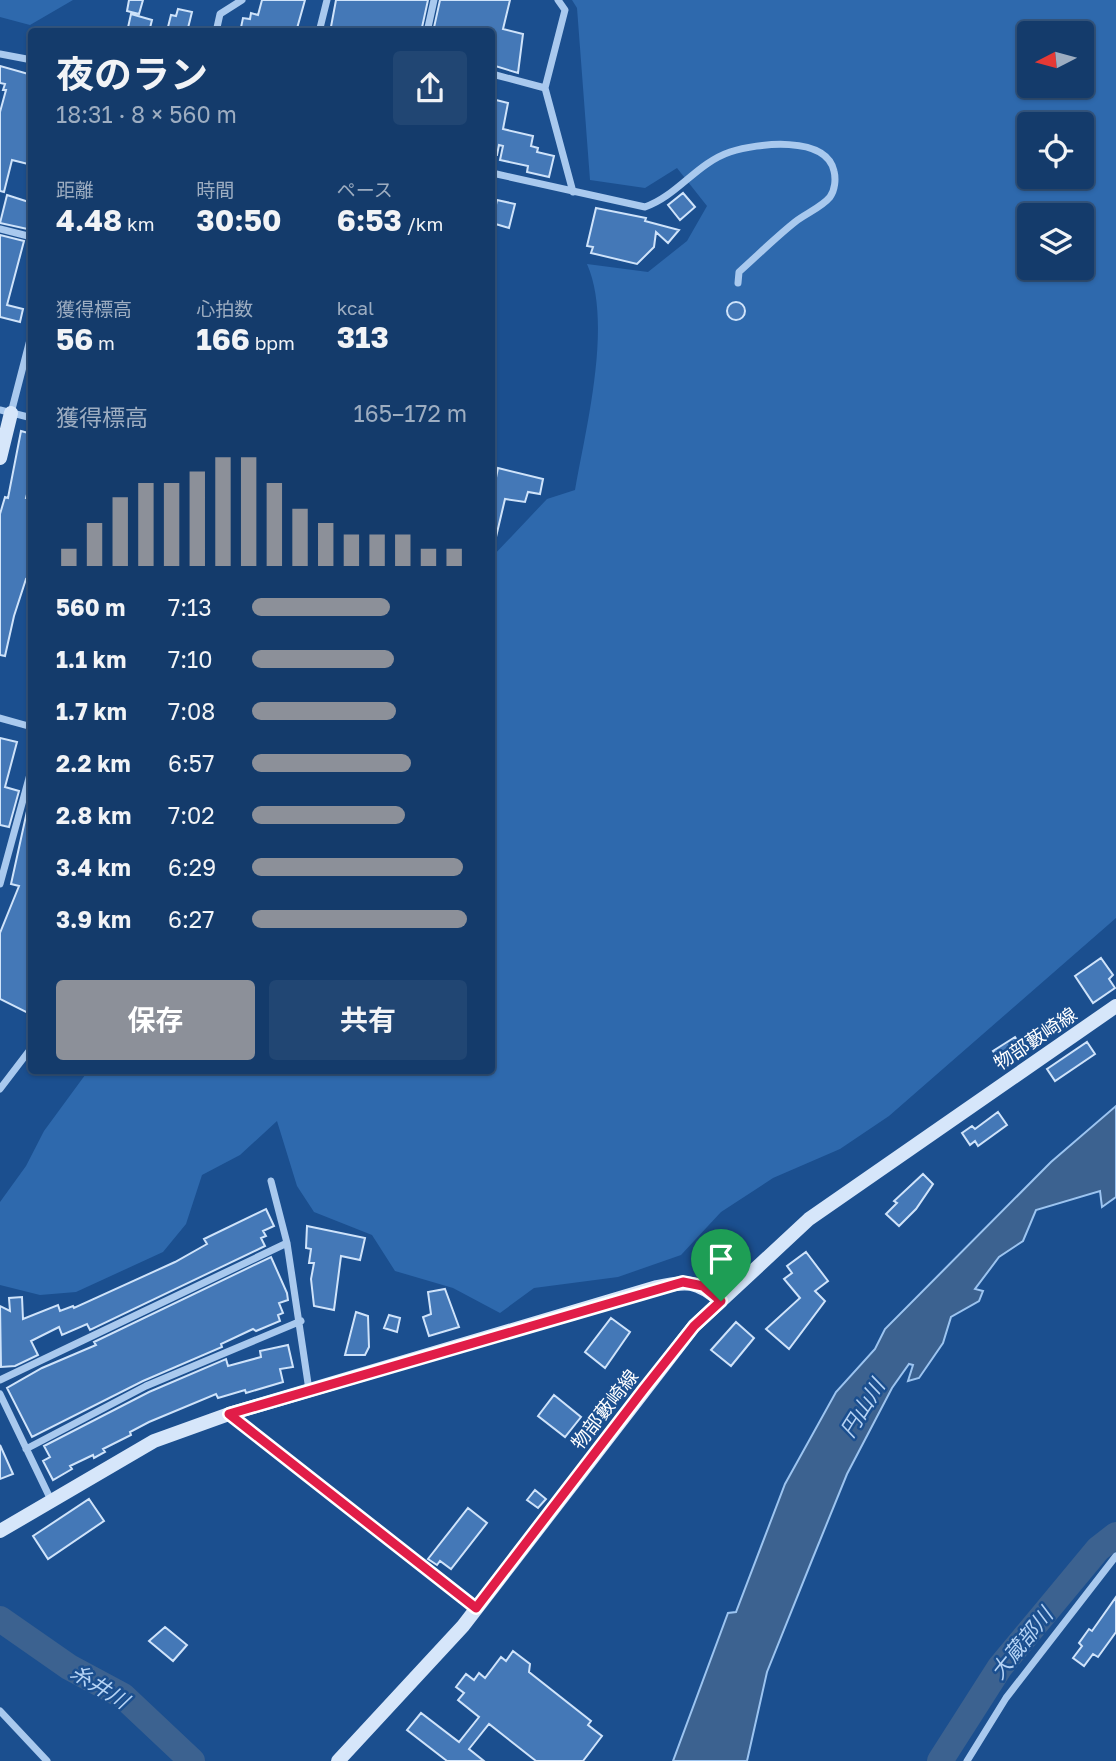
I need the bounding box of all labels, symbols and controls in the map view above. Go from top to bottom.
north arrow [1017,21,1094,98]
map controls [1017,21,1094,280]
text: 夜のラン [56,51,208,96]
button: share [393,51,467,125]
text: 18:31 · 8 × 560 m [56,100,237,128]
button: locate [1017,112,1094,189]
text: 距離 [56,178,94,201]
text: 時間 [196,178,234,201]
text: ペース [337,178,393,201]
text: 4.48 [56,202,122,238]
text: 30:50 [196,202,282,238]
text: 6:53 [337,202,402,238]
button: layers [1017,203,1094,280]
text: km [122,212,155,235]
text: /km [402,212,443,235]
text: kcal [337,296,374,319]
text: 獲得標高 [56,297,132,320]
text: 心拍数 [196,297,253,320]
text: 313 [337,319,389,355]
text: 56 [56,321,93,357]
text: 166 [196,321,250,357]
text: m [93,331,115,354]
text: bpm [250,331,295,354]
text: 165–172 m [354,399,467,427]
text: 獲得標高 [56,403,148,431]
text: 560 m [56,593,125,621]
text: 7:13 [168,593,212,621]
text: 1.1 km [56,645,126,673]
text: 7:10 [168,645,213,673]
text: 1.7 km [56,697,127,725]
text: 7:08 [168,697,215,725]
text: 2.2 km [56,749,131,777]
text: 6:57 [168,749,214,777]
text: 2.8 km [56,801,131,829]
text: 7:02 [168,801,215,829]
text: 3.4 km [56,853,131,881]
text: 6:29 [168,853,216,881]
text: 3.9 km [56,905,131,933]
text: 6:27 [168,905,214,933]
button: 保存 [56,980,255,1060]
button: 共有 [269,980,467,1060]
street label: 物部藪崎線 [989,1002,1081,1074]
pin [691,1229,751,1301]
icon: arrive [702,1240,740,1278]
street label: 物部藪崎線 [566,1364,642,1454]
water label: 円山川 [834,1373,891,1442]
water label: 大蔵部川 [984,1601,1059,1684]
water label: 糸井川 [66,1658,135,1715]

